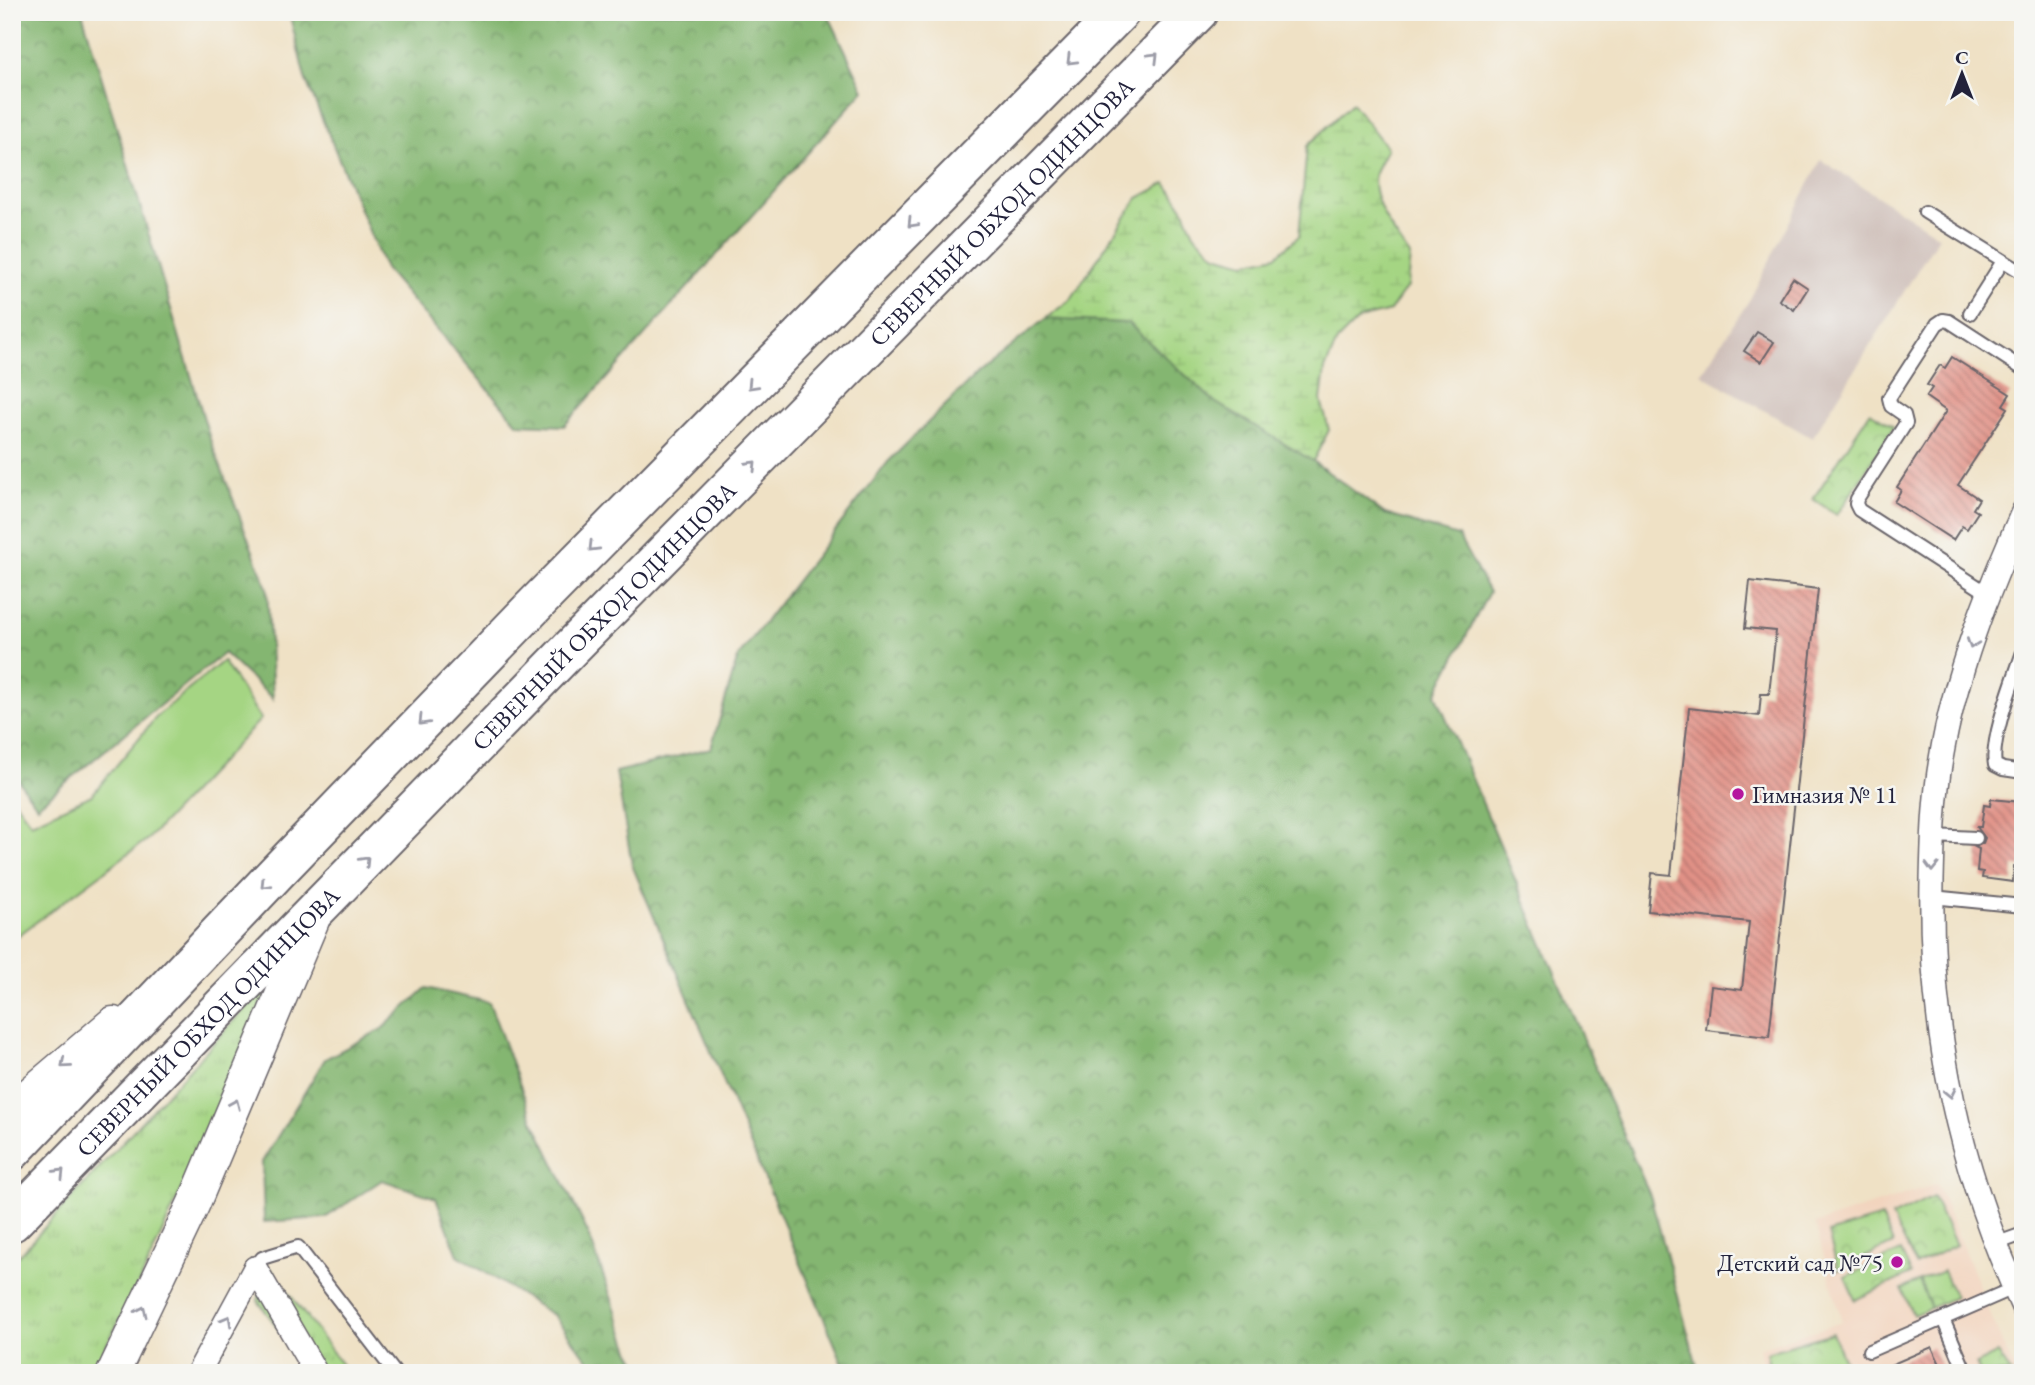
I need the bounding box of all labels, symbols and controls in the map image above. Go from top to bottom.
north arrow [1926,38,1996,108]
text: С [1955,45,1969,70]
one-way arrow [1067,52,1080,65]
one-way arrow [1145,52,1158,65]
street label: СЕВЕРНЫЙ ОБХОД ОДИНЦОВА [862,70,1141,352]
one-way arrow [907,214,920,227]
one-way arrow [748,376,761,389]
one-way arrow [743,460,756,473]
street label: СЕВЕРНЫЙ ОБХОД ОДИНЦОВА [464,474,743,757]
one-way arrow [588,539,601,552]
one-way arrow [1965,638,1980,650]
one-way arrow [419,712,432,725]
place label: Гимназия № 11 [1752,779,1898,810]
marker: Гимназия № 11 [1730,786,1746,802]
one-way arrow [357,856,370,869]
one-way arrow [1924,862,1940,873]
one-way arrow [261,876,274,889]
street label: СЕВЕРНЫЙ ОБХОД ОДИНЦОВА [69,880,346,1163]
one-way arrow [60,1056,73,1068]
one-way arrow [1942,1087,1956,1099]
one-way arrow [227,1098,241,1110]
one-way arrow [51,1168,64,1181]
place label: Детский сад №75 [1717,1247,1883,1278]
marker: Детский сад №75 [1889,1254,1905,1270]
one-way arrow [134,1306,148,1318]
one-way arrow [219,1315,232,1328]

